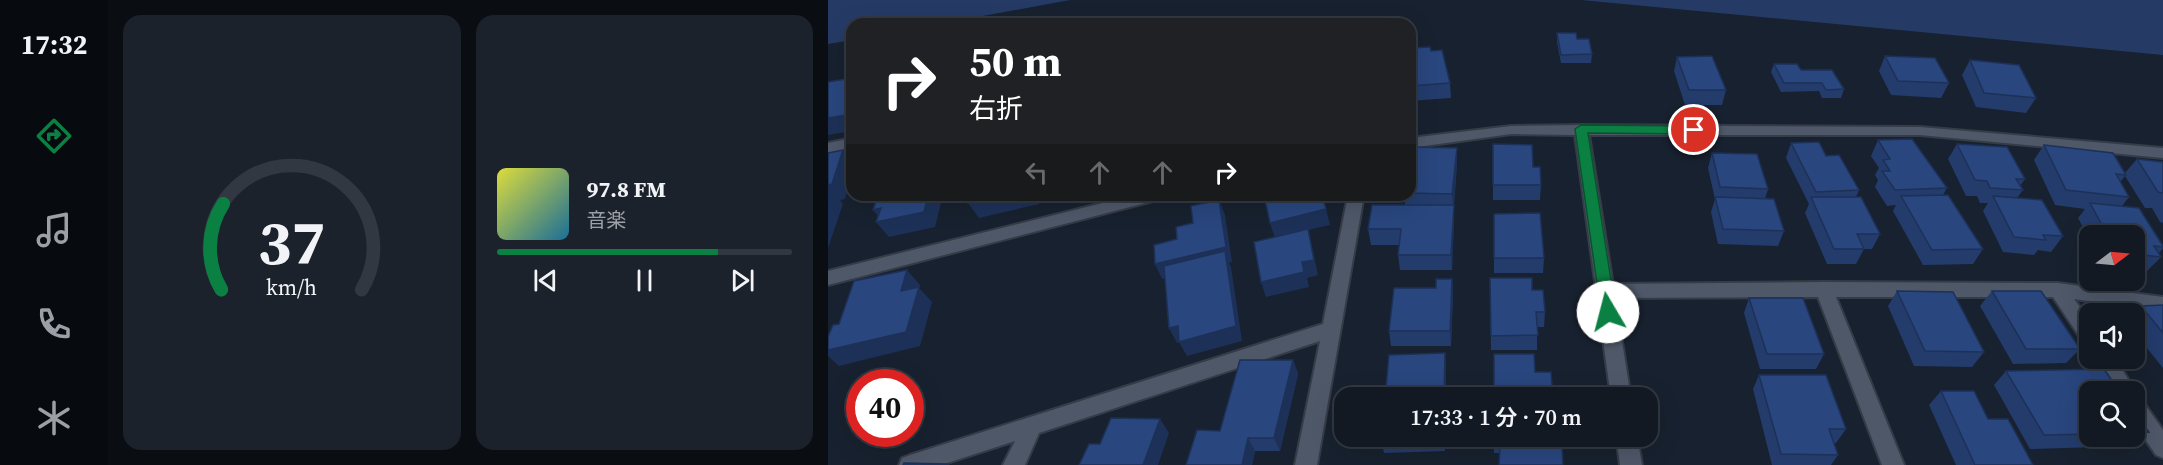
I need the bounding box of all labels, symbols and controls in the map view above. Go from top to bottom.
text: 17:32 [21,26,87,63]
text: 50 m [969,32,1062,90]
icon: right [870,42,948,120]
text: 右折 [969,90,1023,127]
pin [1668,104,1719,155]
icon: arrive [1677,113,1710,146]
icon: directions [33,115,75,157]
icon: left [1020,156,1053,189]
icon: ahead [1083,156,1116,189]
icon: ahead [1146,156,1179,189]
icon: right [1209,156,1242,189]
text: 97.8 FM [587,174,666,204]
text: 37 [258,199,326,285]
text: 音楽 [587,206,627,234]
icon: music [33,209,75,251]
north arrow [2079,225,2145,291]
map controls [2079,225,2145,447]
icon: previous [529,264,562,297]
icon: pause [628,264,661,297]
icon: next [726,264,759,297]
text: km/h [266,273,317,302]
position arrow [1576,280,1640,344]
icon: phone [33,303,75,345]
button: sound [2079,303,2145,369]
speed limit sign: 40 [846,369,924,447]
button: search [2079,381,2145,447]
icon: climate [33,397,75,439]
text: 17:33 · 1 分 · 70 m [1410,402,1582,432]

